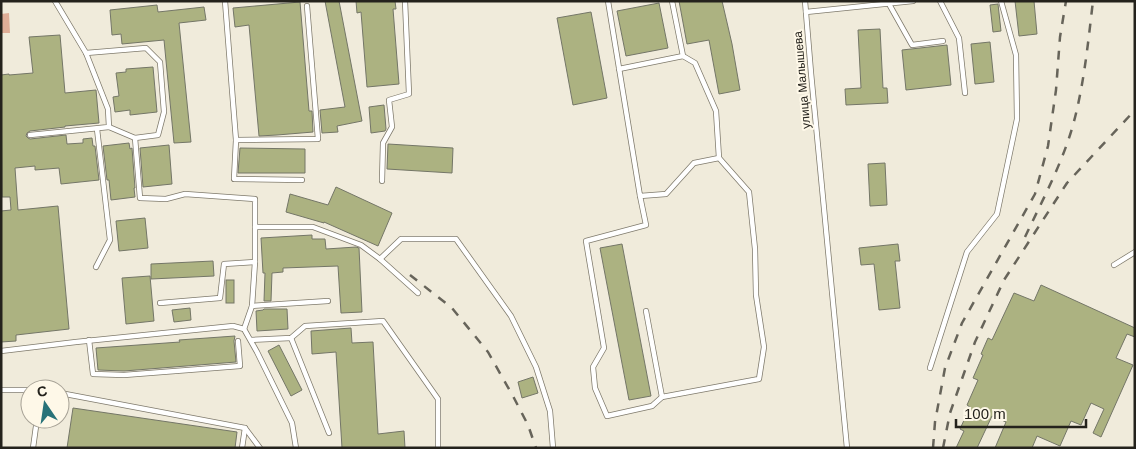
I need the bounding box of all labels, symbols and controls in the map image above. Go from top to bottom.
street label: улица Малышева [791,30,813,129]
north arrow [20,379,70,429]
text: С [35,382,49,400]
scale bar [956,396,1086,428]
text: 100 m [964,405,1006,422]

